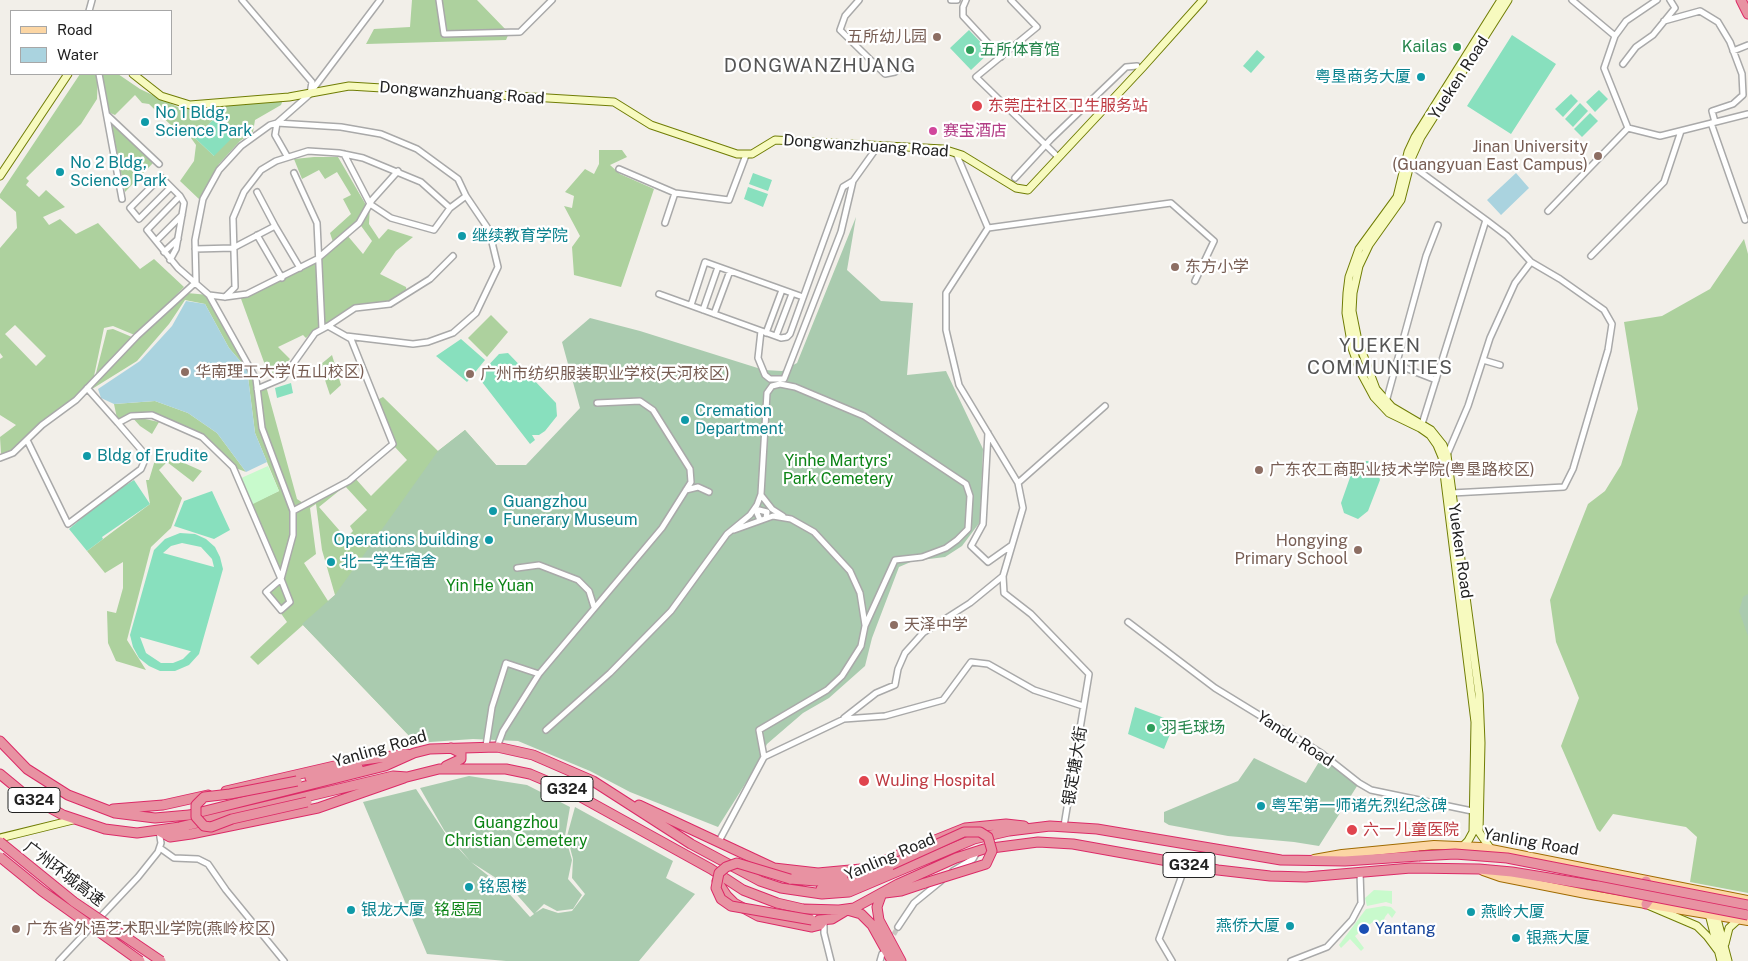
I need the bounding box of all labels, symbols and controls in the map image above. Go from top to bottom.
legend [10,10,172,75]
text: Road [57,21,93,38]
place label: 五所幼儿园 [847,27,927,47]
marker: 五所幼儿园 [931,31,943,43]
street label: Yueken Road [1425,33,1493,123]
place label: Kailas [1402,37,1447,57]
place label: 五所体育馆 [980,40,1060,60]
marker: Kailas [1451,41,1463,53]
marker: 五所体育馆 [964,44,976,56]
text: Water [57,46,99,63]
district label: DONGWANZHUANG [722,55,918,77]
place label: 粤垦商务大厦 [1315,67,1411,87]
marker: 粤垦商务大厦 [1415,71,1427,83]
street label: Dongwanzhuang Road [379,78,545,108]
place label: 东莞庄社区卫生服务站 [988,96,1148,116]
marker: 东莞庄社区卫生服务站 [970,99,984,113]
place label: No 1 Bldg, Science Park [155,103,252,141]
marker: No 1 Bldg, Science Park [139,116,151,128]
place label: 赛宝酒店 [943,121,1007,141]
marker: 赛宝酒店 [927,125,939,137]
street label: Dongwanzhuang Road [783,131,949,161]
place label: Jinan University (Guangyuan East Campus) [1392,137,1588,175]
marker: Jinan University (Guangyuan East Campus) [1592,150,1604,162]
place label: No 2 Bldg, Science Park [70,153,167,191]
marker: No 2 Bldg, Science Park [54,166,66,178]
place label: 继续教育学院 [472,226,568,246]
marker: 继续教育学院 [456,230,468,242]
place label: 东方小学 [1185,257,1249,277]
marker: 东方小学 [1169,261,1181,273]
district label: YUEKEN COMMUNITIES [1306,335,1454,379]
place label: 华南理工大学(五山校区) [195,362,365,382]
place label: 广州市纺织服装职业学校(天河校区) [480,364,730,384]
marker: 华南理工大学(五山校区) [179,366,191,378]
marker: 广州市纺织服装职业学校(天河校区) [464,368,476,380]
place label: Cremation Department [695,401,784,439]
marker: Cremation Department [679,414,691,426]
place label: Bldg of Erudite [97,446,208,466]
marker: Bldg of Erudite [81,450,93,462]
park label: Yinhe Martyrs' Park Cemetery [783,451,893,489]
place label: 广东农工商职业技术学院(粤垦路校区) [1269,460,1535,480]
marker: 广东农工商职业技术学院(粤垦路校区) [1253,464,1265,476]
place label: Guangzhou Funerary Museum [503,492,638,530]
street label: Yueken Road [1444,502,1476,600]
marker: Guangzhou Funerary Museum [487,505,499,517]
place label: Operations building [334,530,479,550]
place label: Hongying Primary School [1234,531,1348,569]
marker: Operations building [483,534,495,546]
marker: Hongying Primary School [1352,544,1364,556]
place label: 北一学生宿舍 [341,552,437,572]
marker: 北一学生宿舍 [325,556,337,568]
park label: Yin He Yuan [446,576,534,596]
place label: 天泽中学 [904,615,968,635]
marker: 天泽中学 [888,619,900,631]
street label: Yandu Road [1253,707,1337,771]
place label: 羽毛球场 [1161,718,1225,738]
marker: 羽毛球场 [1145,722,1157,734]
street label: 银定塘大街 [1059,725,1091,807]
street label: Yanling Road [331,726,429,772]
place label: WuJing Hospital [875,771,995,791]
marker: WuJing Hospital [857,774,871,788]
road number: G324 [541,776,593,802]
road number: G324 [8,788,60,812]
place label: 粤军第一师诸先烈纪念碑 [1271,796,1447,816]
marker: 粤军第一师诸先烈纪念碑 [1255,800,1267,812]
park label: Guangzhou Christian Cemetery [444,813,588,851]
place label: 六一儿童医院 [1363,820,1459,840]
marker: 六一儿童医院 [1345,823,1359,837]
street label: Yanling Road [1482,824,1580,860]
street label: Yanling Road [842,829,938,885]
street label: 广州环城高速 [20,837,108,911]
road number: G324 [1163,852,1215,878]
place label: 铭恩楼 [479,877,527,897]
marker: 铭恩楼 [463,881,475,893]
place label: 银龙大厦 [361,900,425,920]
park label: 铭恩园 [434,900,482,920]
place label: 燕岭大厦 [1481,902,1545,922]
marker: 银龙大厦 [345,904,357,916]
marker: 燕岭大厦 [1465,906,1477,918]
place label: 燕侨大厦 [1216,916,1280,936]
place label: 广东省外语艺术职业学院(燕岭校区) [26,919,276,939]
place label: Yantang [1375,919,1436,939]
marker: 燕侨大厦 [1284,920,1296,932]
marker: Yantang [1357,922,1371,936]
marker: 广东省外语艺术职业学院(燕岭校区) [10,923,22,935]
place label: 银燕大厦 [1526,928,1590,948]
marker: 银燕大厦 [1510,932,1522,944]

